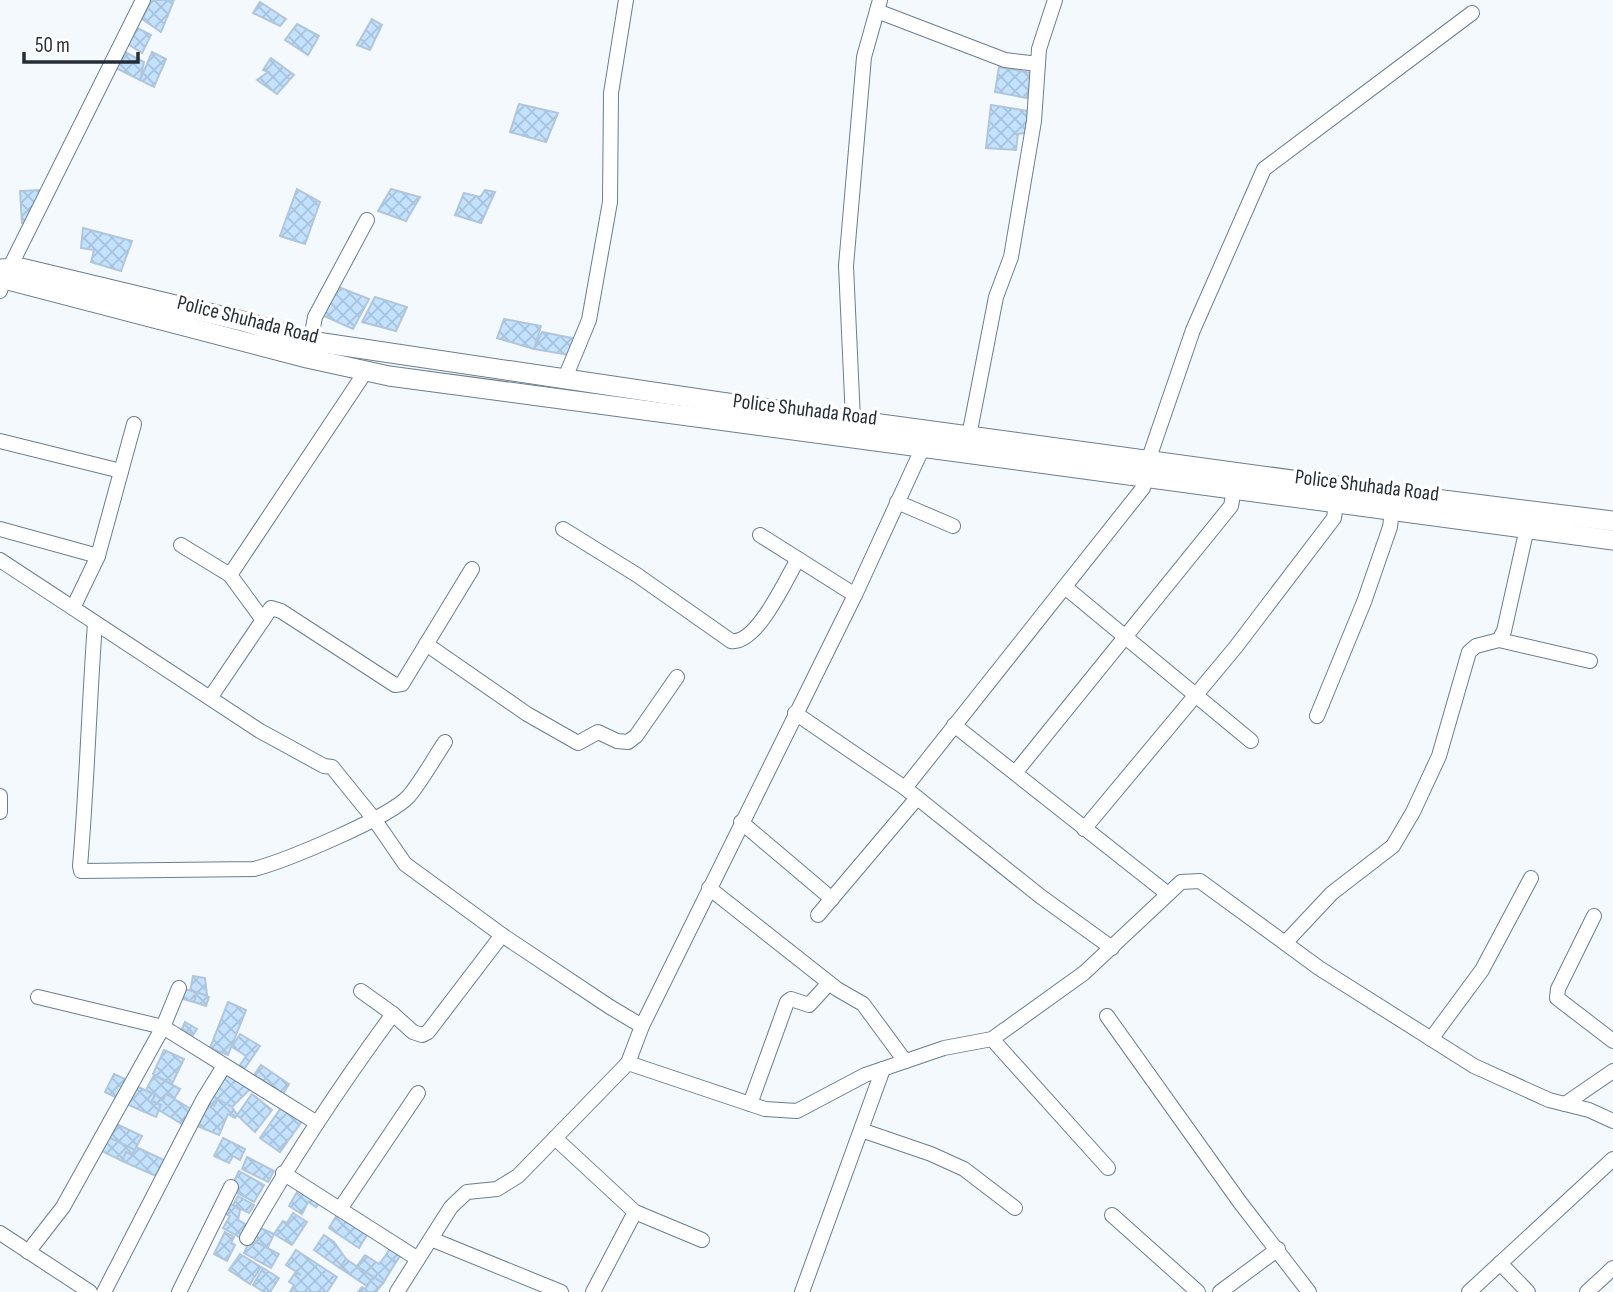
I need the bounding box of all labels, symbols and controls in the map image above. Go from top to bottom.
scale bar [24,21,138,65]
text: 50 m [35,33,70,58]
street label: Police Shuhada Road [175,290,321,349]
street label: Police Shuhada Road [731,388,878,431]
street label: Police Shuhada Road [1293,464,1440,507]

